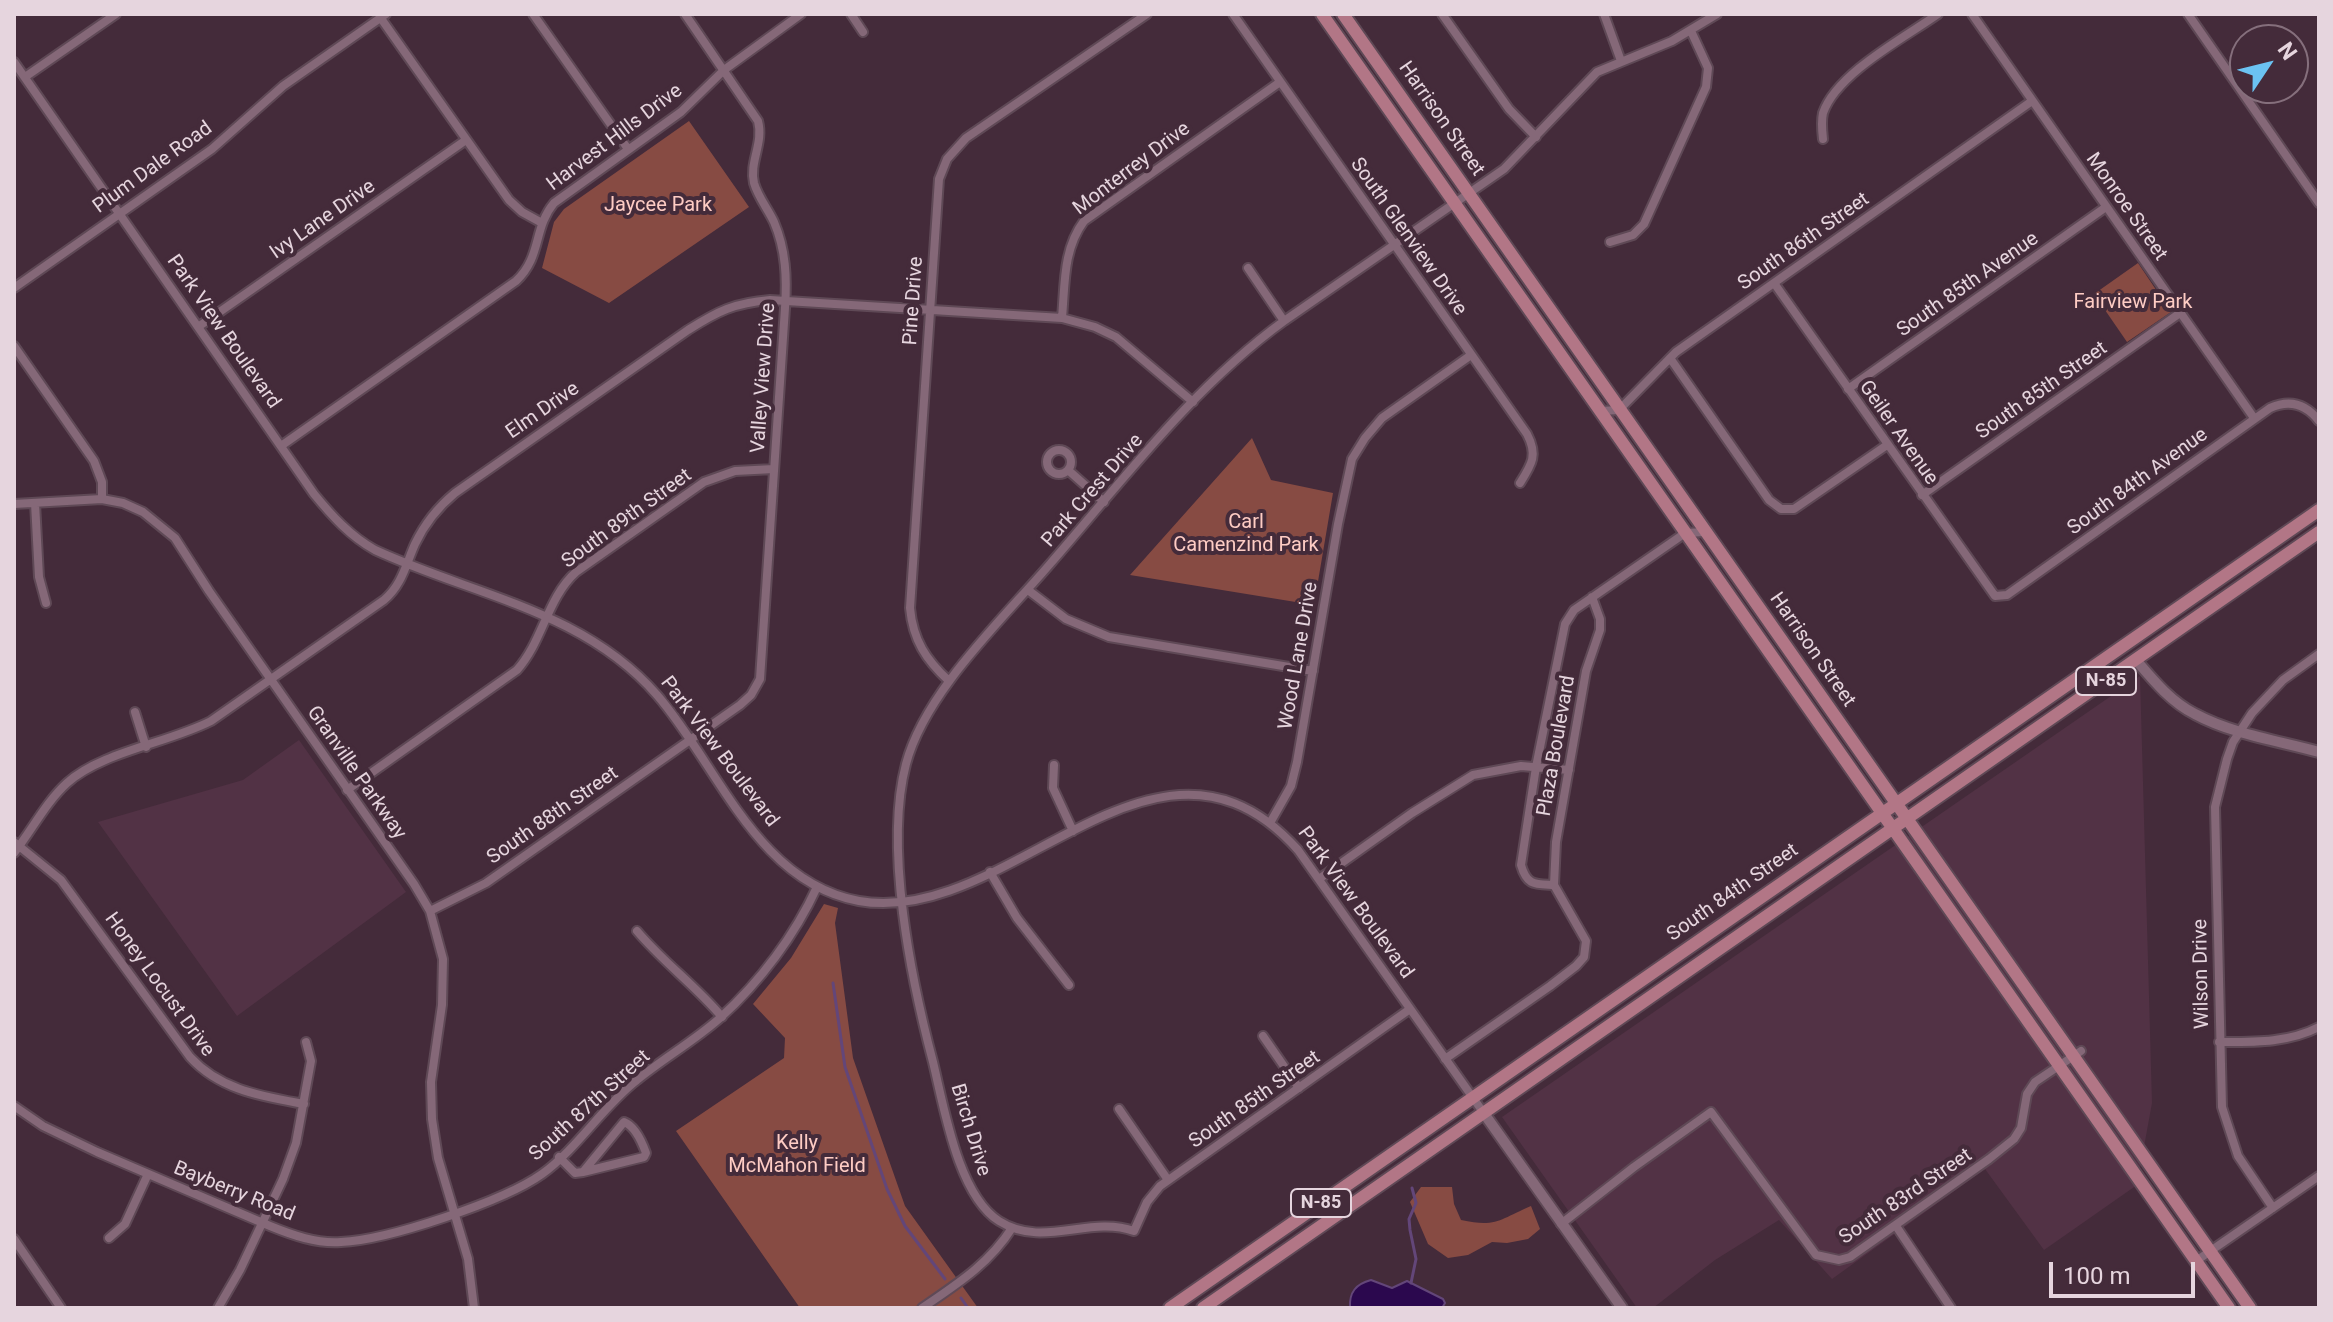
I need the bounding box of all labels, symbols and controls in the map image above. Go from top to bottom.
north arrow [2229,24,2309,104]
text: N [2273,38,2302,65]
street label: Harrison Street [1393,57,1489,181]
street label: Harvest Hills Drive [543,79,687,197]
street label: Plum Dale Road [89,117,217,219]
street label: Monterrey Drive [1069,117,1195,221]
street label: Monroe Street [2080,148,2172,266]
street label: South Glenview Drive [1345,154,1471,320]
street label: Ivy Lane Drive [266,175,380,265]
street label: South 86th Street [1734,188,1874,296]
park label: Jaycee Park [604,194,712,218]
street label: South 85th Avenue [1893,227,2043,343]
street label: Park View Boulevard [161,251,285,413]
street label: Pine Drive [899,256,929,346]
park label: Fairview Park [2074,291,2192,315]
street label: Valley View Drive [747,302,781,454]
street label: South 85th Street [1972,337,2112,445]
street label: Geiler Avenue [1853,376,1943,490]
street label: Elm Drive [502,377,584,445]
street label: South 84th Avenue [2063,423,2213,541]
street label: Park Crest Drive [1037,429,1149,553]
street label: South 89th Street [557,464,697,574]
park label: Carl Camenzind Park [1173,511,1319,558]
street label: Wood Lane Drive [1274,580,1324,732]
street label: Harrison Street [1764,588,1860,712]
road number: N-85 [2076,667,2136,695]
street label: Park View Boulevard [655,672,783,832]
street label: Plaza Boulevard [1533,674,1581,818]
street label: Granville Parkway [301,702,411,844]
street label: South 88th Street [483,762,623,870]
street label: Park View Boulevard [1292,822,1418,984]
street label: South 84th Street [1663,839,1803,947]
street label: Honey Locust Drive [99,908,219,1062]
street label: Wilson Drive [2189,919,2215,1029]
street label: South 87th Street [525,1045,655,1167]
street label: South 85th Street [1185,1046,1325,1154]
street label: Birch Drive [945,1081,995,1179]
park label: Kelly McMahon Field [728,1132,866,1179]
street label: South 83rd Street [1835,1144,1977,1250]
street label: Bayberry Road [170,1157,298,1227]
road number: N-85 [1291,1189,1351,1217]
scale bar [2053,1246,2199,1296]
text: 100 m [2063,1262,2130,1290]

